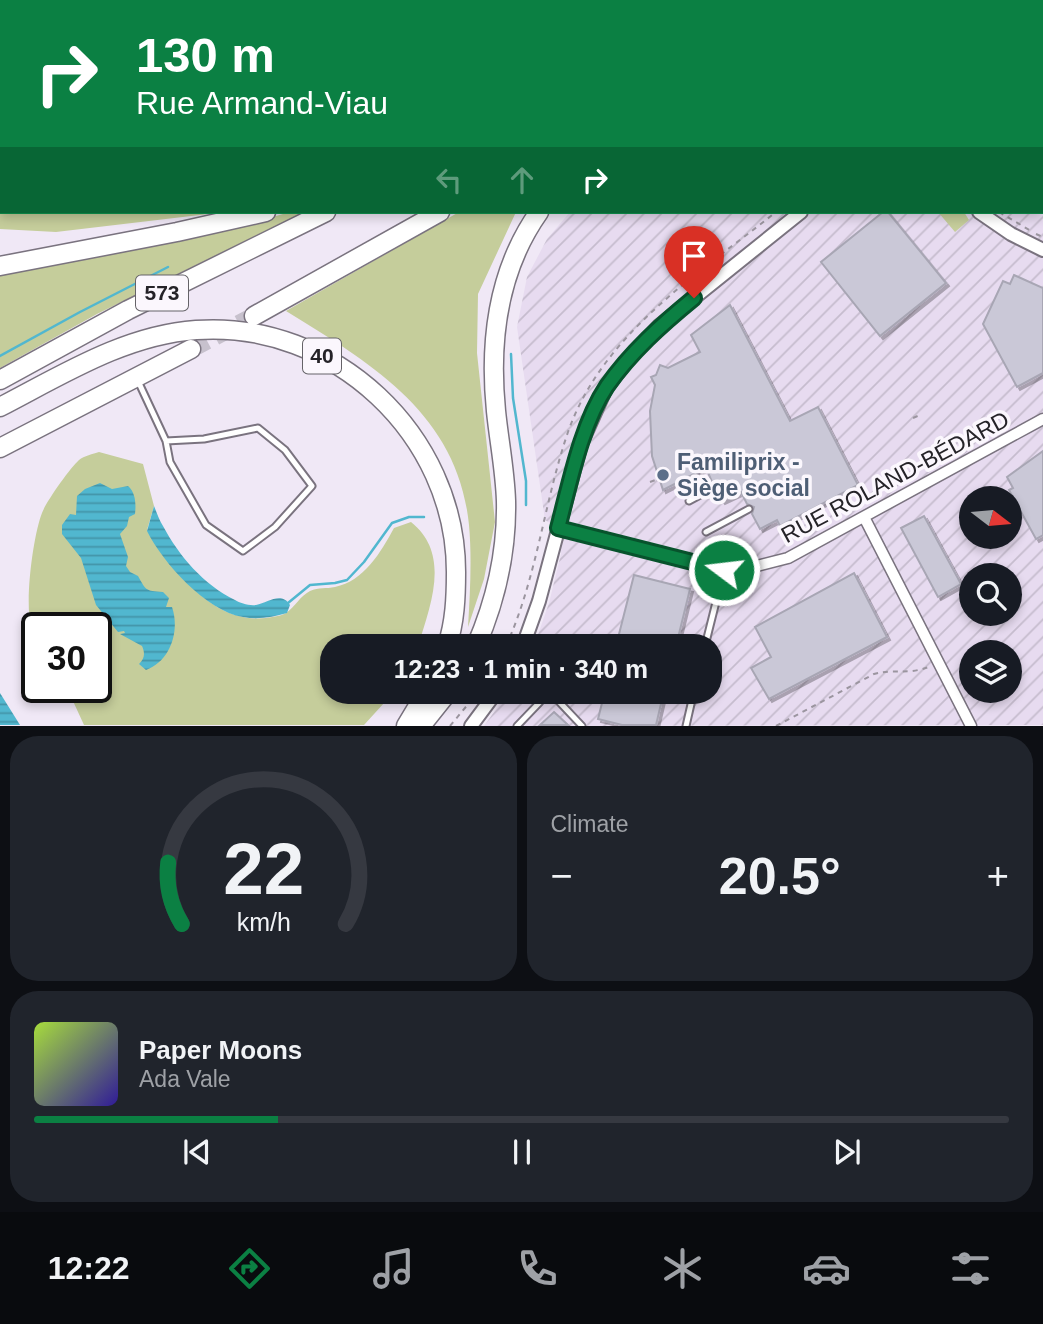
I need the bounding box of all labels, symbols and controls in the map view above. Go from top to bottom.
icon: right [21,28,112,119]
text: 130 m [136,28,275,82]
text: Rue Armand-Viau [136,85,388,121]
icon: left [430,161,468,199]
icon: ahead [503,161,541,199]
icon: right [576,161,614,199]
pin [664,226,724,298]
icon: arrive [675,237,713,275]
road number: 573 [136,276,188,310]
road number: 40 [303,338,341,374]
street label: RUE ROLAND-BÉDARD [777,406,1013,548]
place label: Familiprix - Siège social [677,449,810,501]
marker: Familiprix - Siège social [655,467,671,483]
north arrow [959,486,1022,550]
map controls [959,486,1022,703]
position arrow [687,533,761,607]
button: search [959,563,1022,626]
speed limit sign: 30 [21,612,112,703]
button: layers [959,640,1022,703]
text: 12:23 · 1 min · 340 m [394,654,648,684]
text: Climate [551,811,628,837]
text: 22 [223,829,304,910]
text: 20.5° [719,847,841,905]
text: − [551,855,573,897]
text: + [987,855,1009,897]
text: km/h [236,908,290,936]
text: Paper Moons [139,1035,302,1065]
text: Ada Vale [139,1066,231,1092]
icon: previous [178,1133,216,1171]
icon: pause [503,1133,541,1171]
icon: next [828,1133,866,1171]
icon: directions [225,1244,274,1293]
icon: music [369,1244,418,1293]
icon: phone [513,1244,562,1293]
icon: climate [658,1244,707,1293]
icon: car [802,1244,851,1293]
icon: filters [946,1244,995,1293]
text: 12:22 [48,1250,129,1286]

